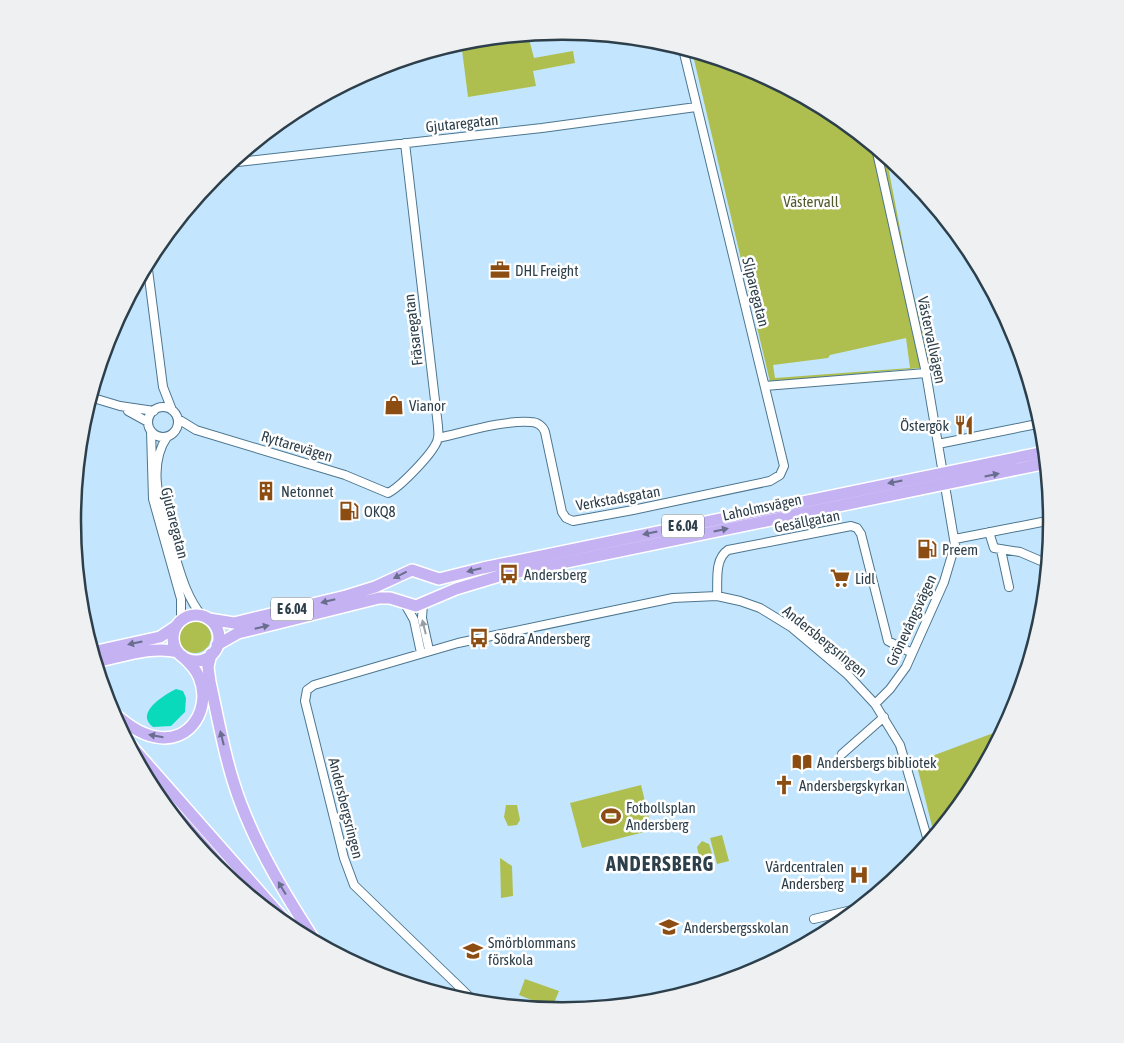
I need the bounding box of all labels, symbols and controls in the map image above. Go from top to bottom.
street label: Gjutaregatan [425,111,499,135]
park label: Västervall [783,193,839,210]
street label: Sliparegatan [739,256,773,328]
office icon: DHL Freight [489,259,511,281]
place label: DHL Freight [515,262,578,279]
street label: Fräsaregatan [400,293,426,367]
street label: Västervallvägen [914,295,950,385]
shop icon: Vianor [383,394,405,416]
place label: Vianor [409,397,446,414]
restaurant icon: Östergök [953,414,975,436]
place label: Östergök [900,417,949,434]
street label: Ryttarevägen [259,427,335,465]
one-way arrow [984,470,1000,478]
one-way arrow [886,479,902,487]
building icon: Netonnet [255,480,277,502]
street label: Verkstadsgatan [574,482,662,514]
place label: Netonnet [281,483,334,500]
street label: Gjutaregatan [158,486,192,560]
street label: Laholmsvägen [721,490,803,524]
fuel station icon: OKQ8 [338,500,360,522]
place label: OKQ8 [364,503,395,520]
street label: Gesällgatan [773,506,841,536]
road number: E 6.04 [662,514,704,538]
one-way arrow [713,526,729,534]
one-way arrow [642,529,657,537]
fuel station icon: Preem [916,538,938,560]
place label: Preem [942,541,978,558]
bus stop icon: Andersberg [498,563,520,585]
one-way arrow [466,566,481,574]
place label: Andersberg [524,566,587,583]
supermarket icon: Lidl [829,567,851,589]
place label: Lidl [855,570,875,587]
one-way arrow [393,571,407,579]
street label: Grönevångsvägen [882,572,940,668]
one-way arrow [320,597,335,605]
road number: E 6.04 [271,598,313,620]
street label: Andersbergsringen [780,602,870,680]
one-way arrow [420,619,428,634]
one-way arrow [254,623,270,631]
bus stop icon: Södra Andersberg [468,627,490,649]
place label: Södra Andersberg [494,630,591,647]
one-way arrow [127,639,142,647]
one-way arrow [218,730,226,745]
one-way arrow [148,732,164,740]
library icon: Andersbergs bibliotek [791,751,813,773]
place label: Andersbergs bibliotek [817,754,937,771]
street label: Andersbergsringen [325,756,367,860]
church icon: Andersbergskyrkan [773,774,795,796]
place label: Andersbergskyrkan [799,777,905,794]
place label: Fotbollsplan Andersberg [626,799,696,833]
sports icon: Fotbollsplan Andersberg [600,805,622,827]
district label: ANDERSBERG [605,852,714,875]
place label: Vårdcentralen Andersberg [766,858,845,892]
hospital icon: Vårdcentralen Andersberg [848,864,870,886]
one-way arrow [277,882,286,895]
school or university icon: Andersbergsskolan [658,916,680,938]
place label: Andersbergsskolan [684,919,789,936]
place label: Smörblommans förskola [488,934,576,968]
school or university icon: Smörblommans förskola [462,940,484,962]

